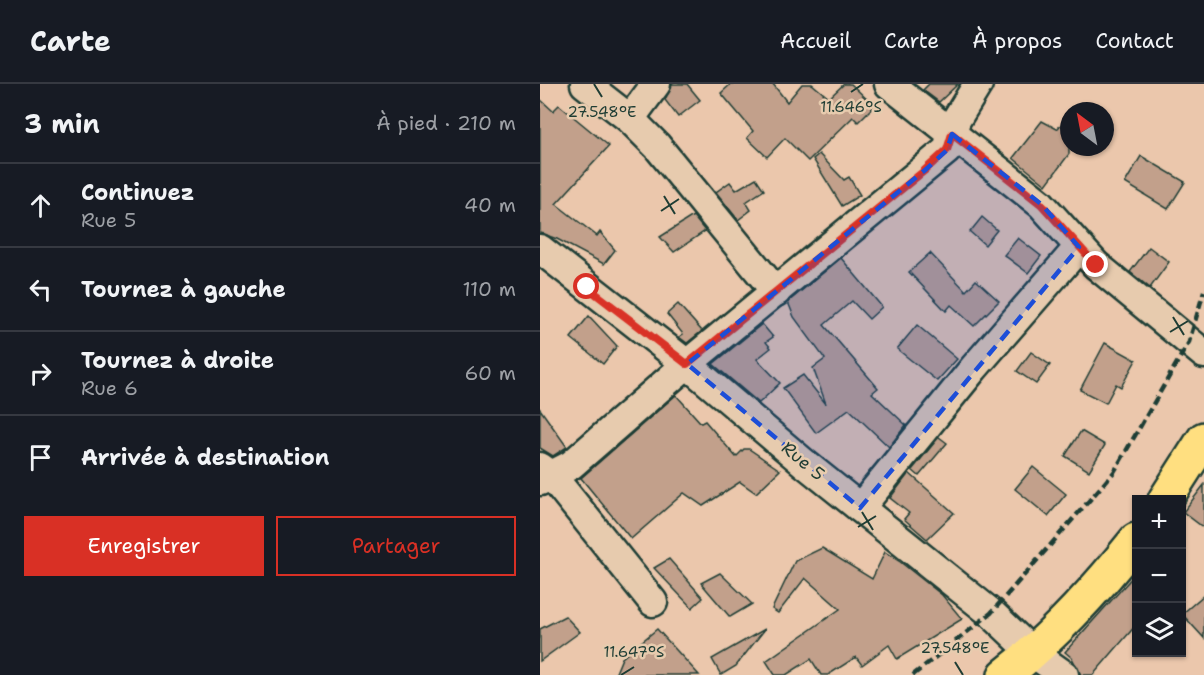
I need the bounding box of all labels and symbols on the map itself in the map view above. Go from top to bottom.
text: 11.646°S [820,97,882,117]
text: 27.548°E [567,102,637,122]
north arrow [1060,102,1114,156]
route end [1082,251,1108,277]
route start [573,273,599,299]
street label: Rue 5 [776,436,830,486]
text: 27.548°E [920,638,990,658]
text: 11.647°S [604,642,664,662]

